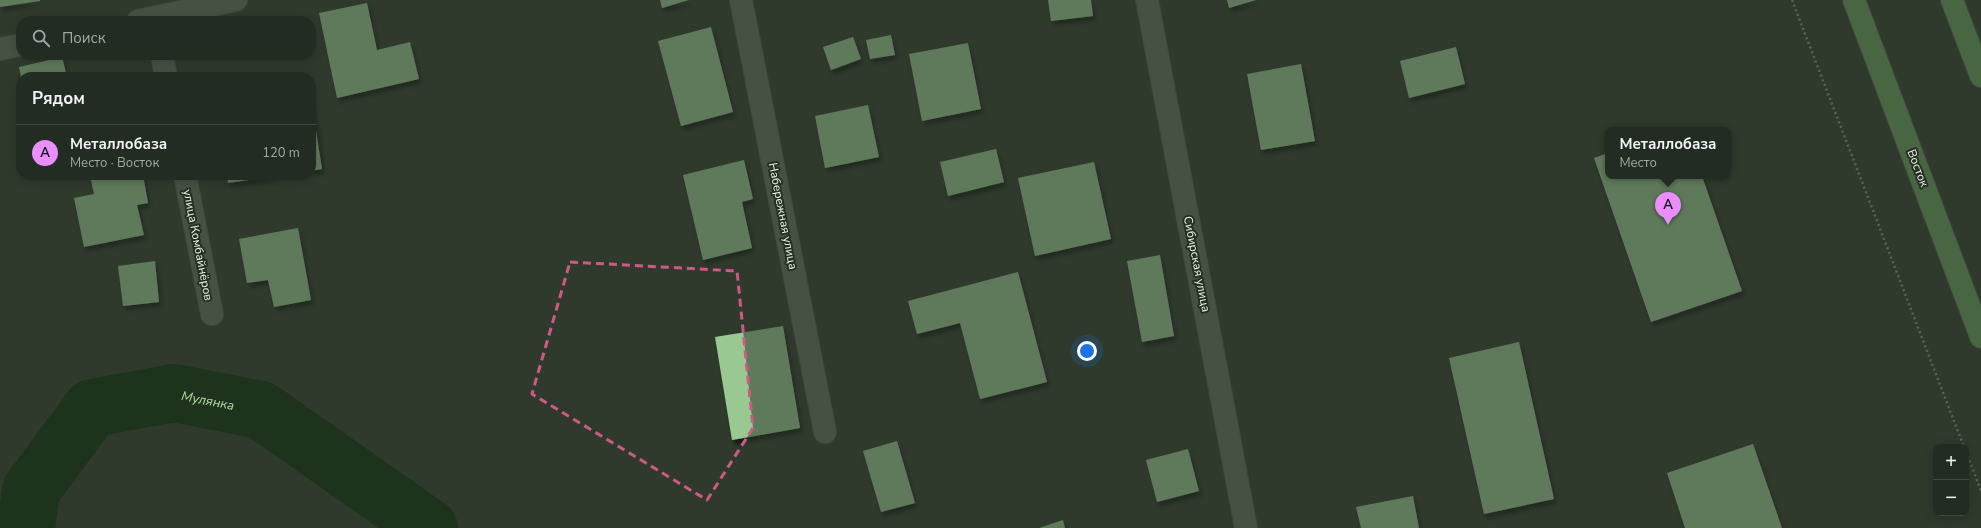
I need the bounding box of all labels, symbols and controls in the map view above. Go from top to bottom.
search box [16,16,316,60]
icon: search [30,27,52,49]
text: Поиск [62,28,106,48]
text: Рядом [32,87,85,110]
popup [1605,127,1731,179]
text: Металлобаза [70,134,167,154]
text: Металлобаза [1619,134,1717,154]
text: A [40,144,50,162]
text: 120 m [262,144,300,162]
street label: Восток [1904,147,1933,190]
text: Место · Восток [70,154,159,172]
text: Место [1619,154,1657,172]
street label: Набережная улица [765,161,801,271]
street label: улица Комбайнёров [179,188,217,302]
pin: A [1655,192,1681,225]
street label: Сибирская улица [1180,215,1214,313]
your location [1077,341,1097,361]
water label: Мулянка [180,387,236,415]
map controls [1933,444,1969,516]
button: + [1933,444,1969,480]
button: − [1933,480,1969,516]

